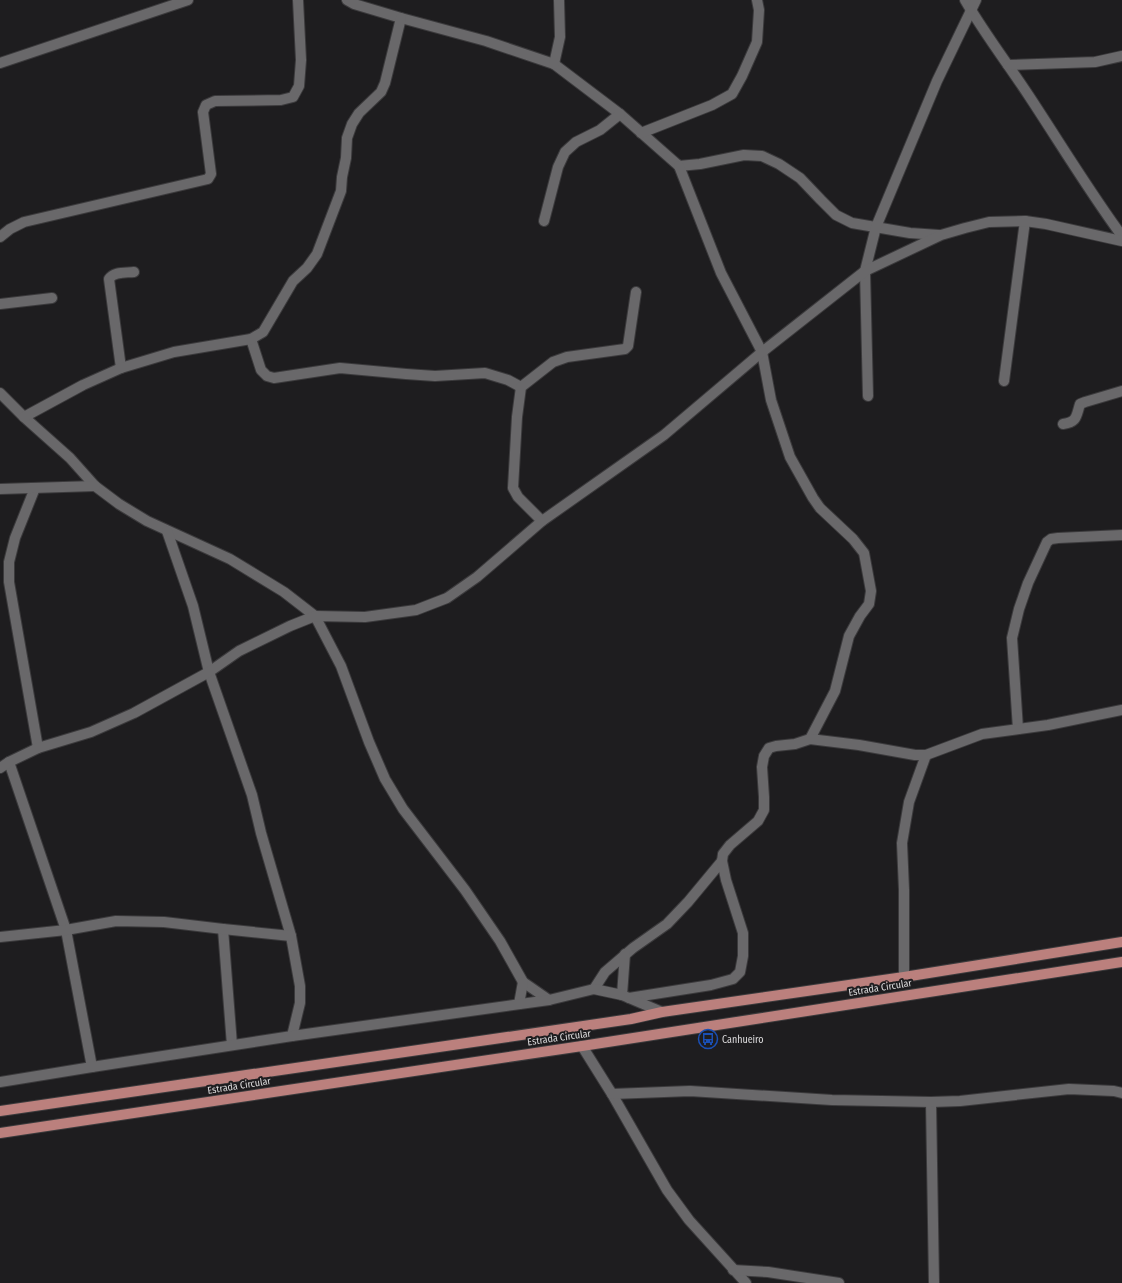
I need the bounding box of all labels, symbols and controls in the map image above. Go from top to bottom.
street label: Estrada Circular [848,977,913,999]
street label: Estrada Circular [527,1028,592,1048]
bus stop icon: Canhueiro [697,1028,719,1050]
place label: Canhueiro [722,1034,764,1046]
street label: Estrada Circular [207,1075,272,1097]

